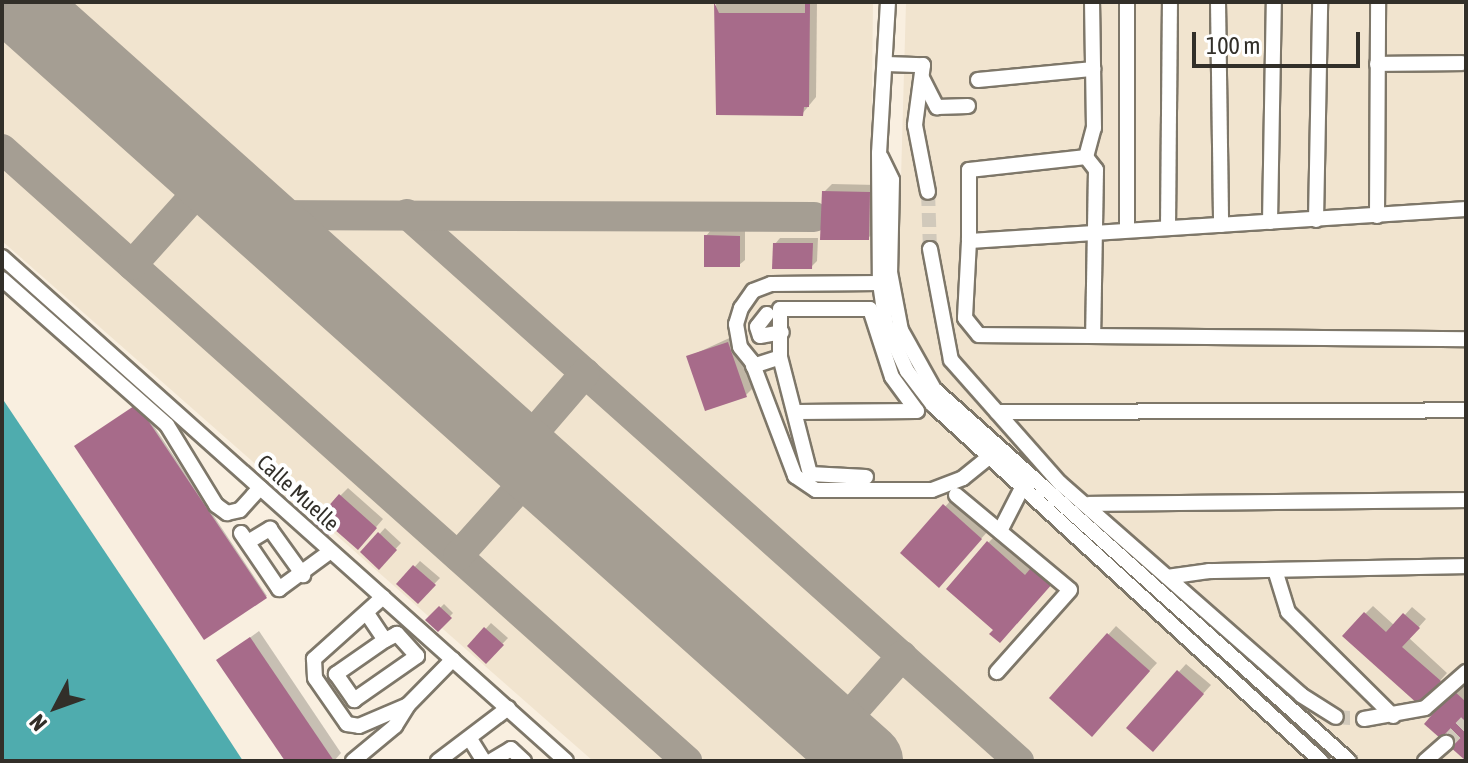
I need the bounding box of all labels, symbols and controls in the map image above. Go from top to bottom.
scale bar [1196,16,1364,66]
text: 100 m [1206,32,1260,59]
street label: Calle Muelle [252,449,344,537]
north arrow [16,667,96,747]
text: N [24,709,52,736]

